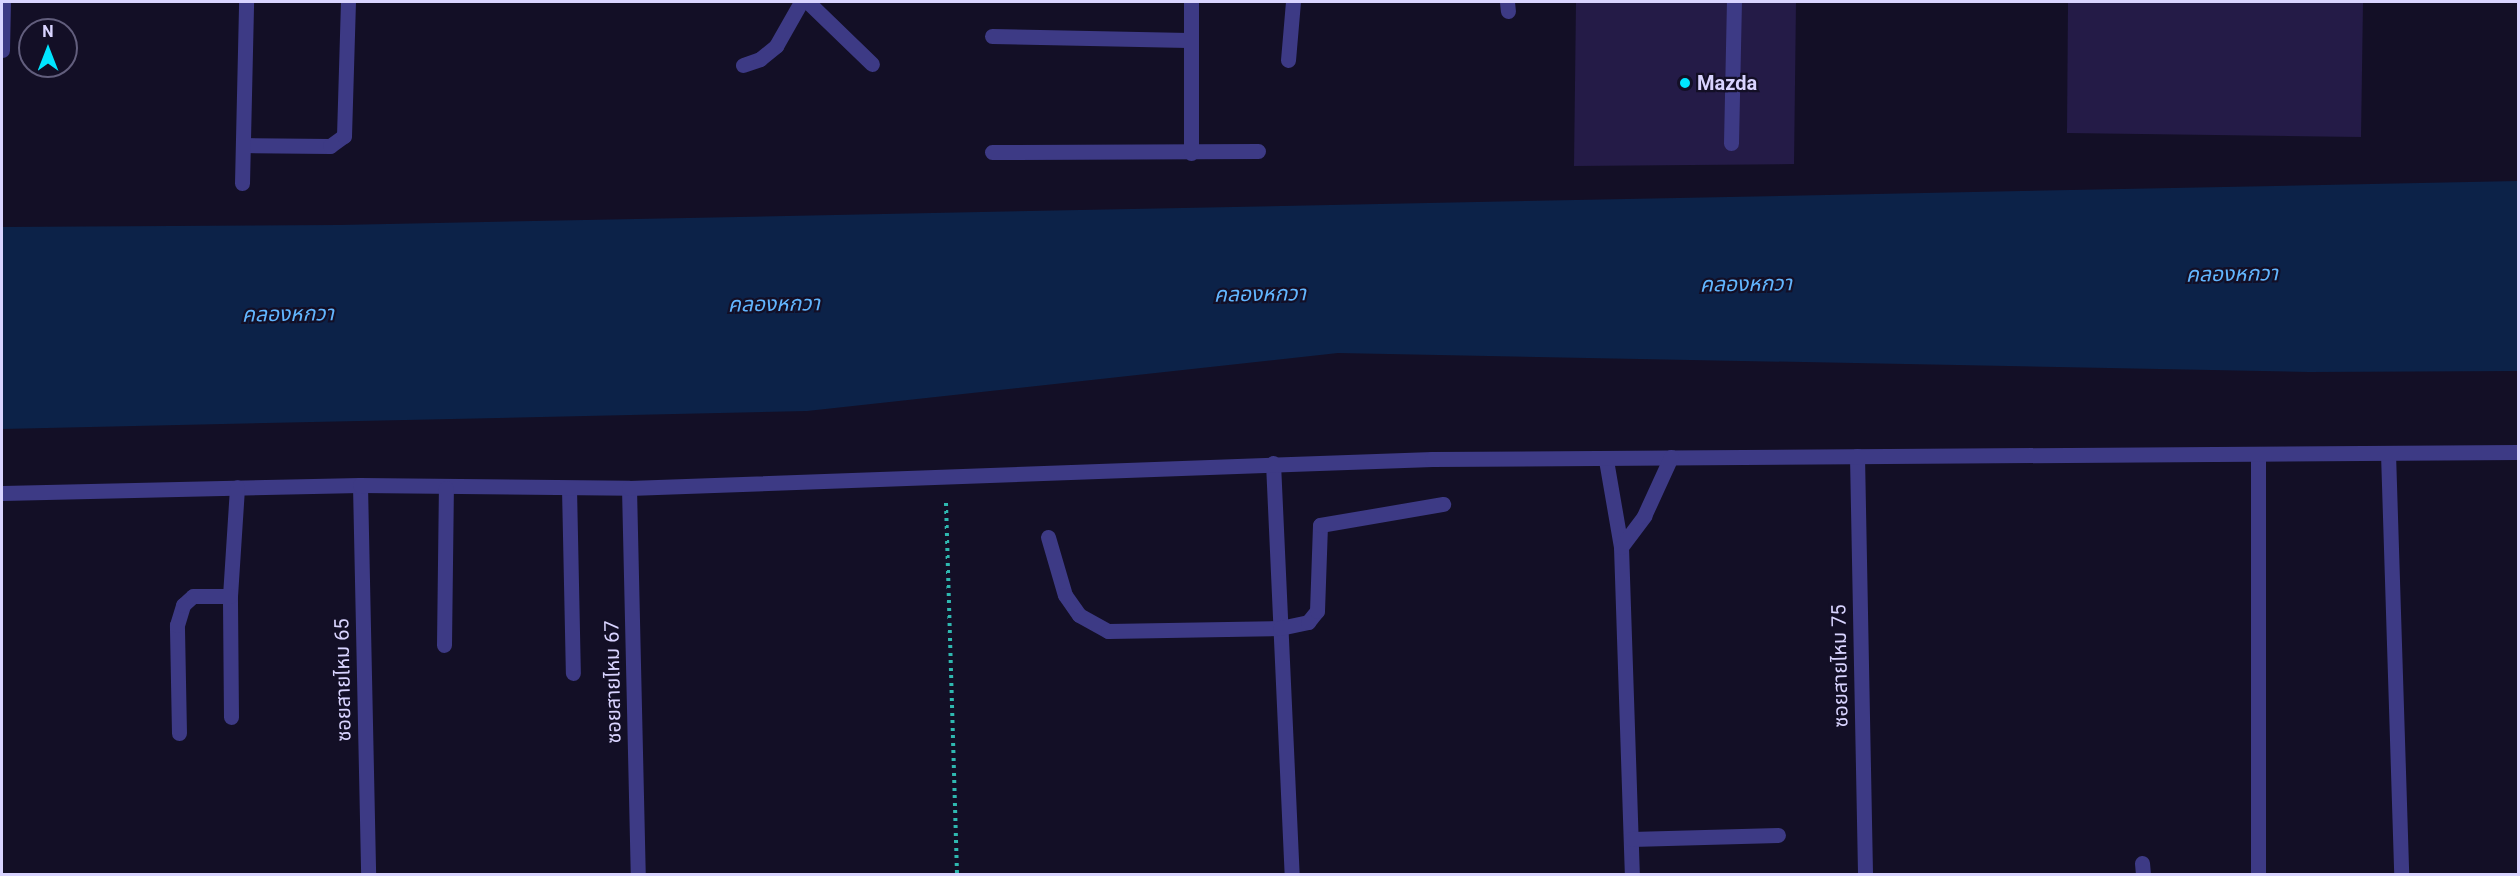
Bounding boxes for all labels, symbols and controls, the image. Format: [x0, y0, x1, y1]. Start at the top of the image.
north arrow [18, 18, 78, 78]
text: N [42, 22, 54, 41]
place label: Mazda [1697, 71, 1757, 95]
marker: Mazda [1678, 76, 1692, 90]
water label: คลองหกวา [2186, 261, 2278, 287]
water label: คลองหกวา [1700, 271, 1792, 297]
water label: คลองหกวา [1214, 281, 1306, 307]
water label: คลองหกวา [728, 291, 820, 317]
water label: คลองหกวา [242, 301, 334, 327]
street label: ซอยสายไหม 75 [1827, 604, 1853, 728]
street label: ซอยสายไหม 65 [330, 618, 356, 742]
street label: ซอยสายไหม 67 [600, 620, 626, 744]

